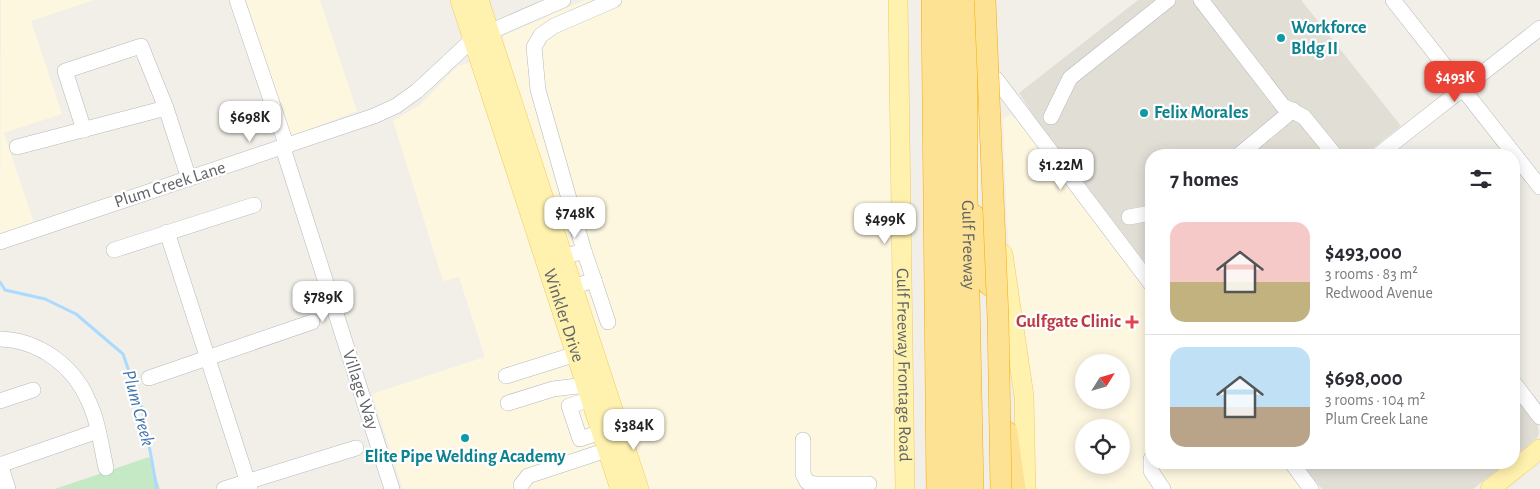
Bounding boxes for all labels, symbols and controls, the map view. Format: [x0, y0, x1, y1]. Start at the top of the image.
place label: Workforce Bldg II [1291, 19, 1366, 58]
marker: Workforce Bldg II [1275, 32, 1287, 44]
pin: $493K [1420, 61, 1490, 103]
text: $493K [1435, 69, 1475, 85]
pin: $698K [215, 100, 285, 143]
place label: Felix Morales [1154, 104, 1248, 122]
marker: Felix Morales [1138, 107, 1150, 119]
text: $698K [230, 109, 270, 125]
pin: $1.22M [1020, 148, 1102, 191]
text: $1.22M [1039, 157, 1083, 173]
street label: Plum Creek Lane [112, 159, 228, 211]
icon: filters [1467, 165, 1495, 193]
text: 7 homes [1170, 169, 1239, 190]
pin: $748K [540, 196, 610, 239]
street label: Gulf Freeway [958, 200, 978, 290]
pin: $499K [850, 202, 920, 245]
text: $748K [555, 205, 595, 221]
text: $499K [865, 211, 905, 227]
icon: home [1210, 242, 1270, 302]
text: $493,000 [1325, 242, 1402, 263]
text: 3 rooms · 83 m² [1325, 266, 1418, 282]
street label: Winkler Drive [540, 267, 587, 364]
street label: Gulf Freeway Frontage Road [893, 268, 914, 462]
pin: $789K [288, 280, 358, 323]
text: Redwood Avenue [1325, 285, 1433, 301]
text: $789K [303, 289, 343, 305]
place label: Gulfgate Clinic [1016, 313, 1121, 331]
marker: Gulfgate Clinic [1125, 315, 1139, 329]
street label: Village Way [339, 348, 381, 432]
north arrow [1075, 354, 1130, 409]
map controls [1075, 354, 1130, 474]
icon: home [1210, 367, 1270, 427]
water label: Plum Creek [119, 368, 157, 448]
text: $698,000 [1325, 368, 1403, 389]
text: 3 rooms · 104 m² [1325, 392, 1425, 408]
pin: $384K [599, 408, 669, 451]
text: Plum Creek Lane [1325, 411, 1428, 427]
text: $384K [614, 417, 654, 433]
button: locate [1075, 419, 1130, 474]
marker: Elite Pipe Welding Academy [459, 432, 471, 444]
place label: Elite Pipe Welding Academy [364, 448, 567, 466]

